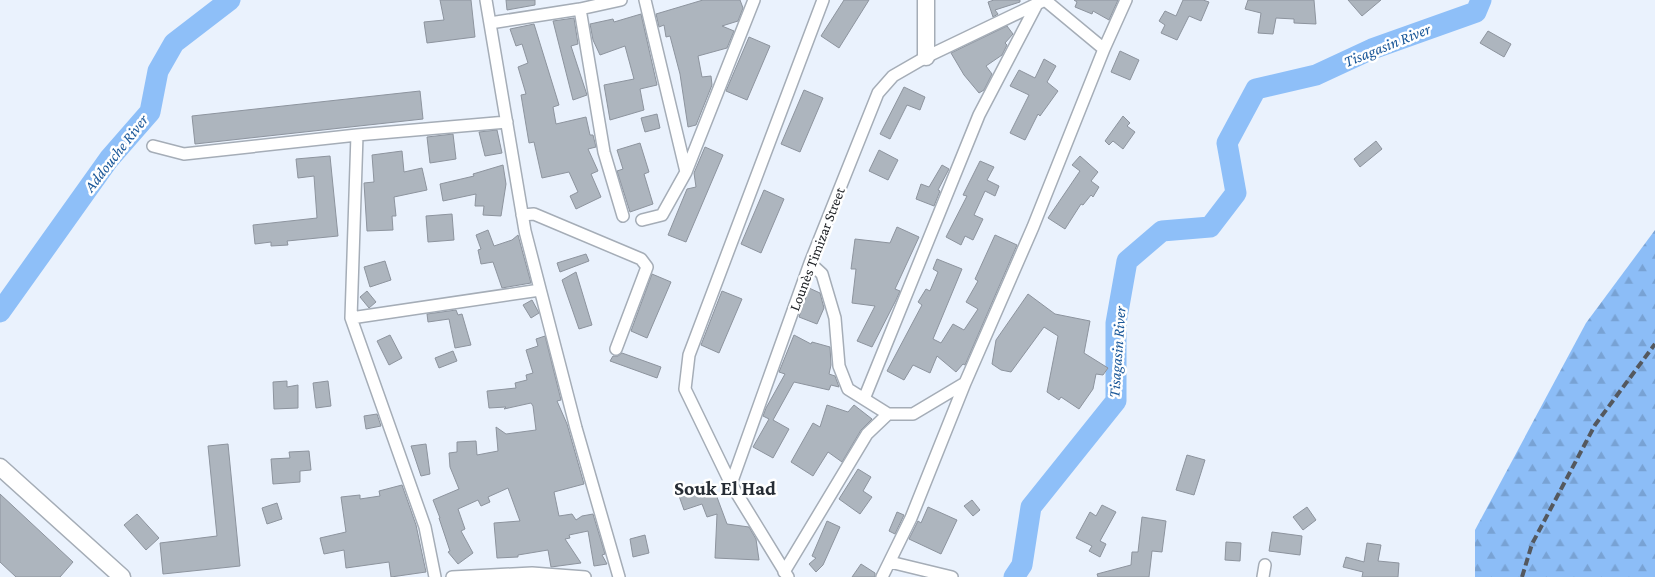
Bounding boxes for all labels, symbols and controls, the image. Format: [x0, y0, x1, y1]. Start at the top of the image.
water label: Tisagasin River [1341, 20, 1433, 71]
water label: Addouche River [80, 111, 151, 196]
street label: Lounès Timizar Street [786, 184, 848, 313]
water label: Tisagasin River [1105, 305, 1130, 398]
district label: Souk El Had [674, 477, 776, 499]

